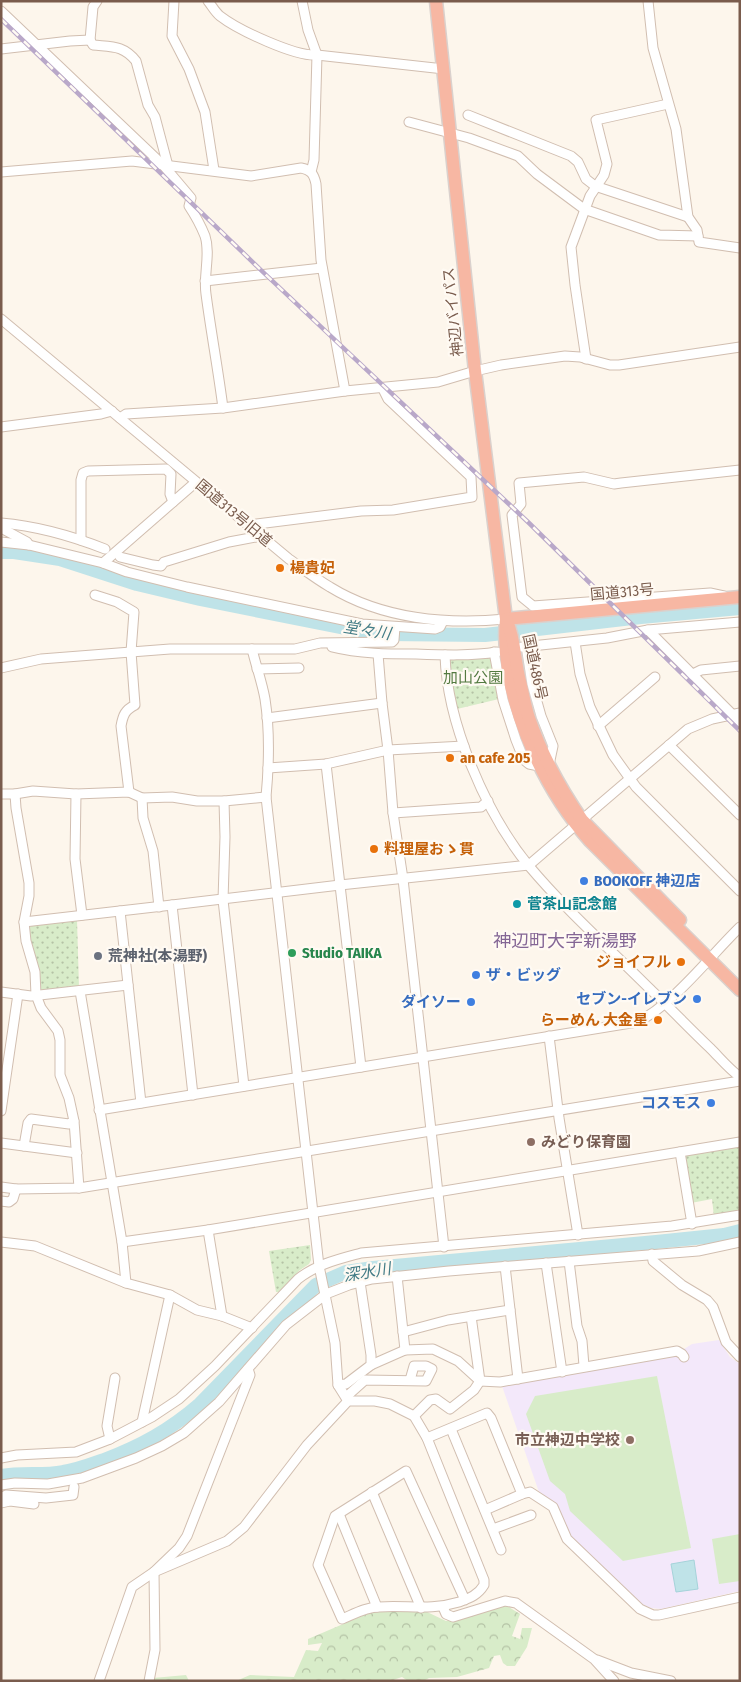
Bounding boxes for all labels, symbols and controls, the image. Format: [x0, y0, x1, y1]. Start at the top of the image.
street label: 神辺バイパス [439, 266, 467, 358]
street label: 国道313号旧道 [192, 476, 276, 550]
place label: 楊貴妃 [290, 559, 335, 577]
marker: 楊貴妃 [274, 562, 286, 574]
street label: 国道313号 [589, 580, 655, 604]
water label: 堂々川 [342, 617, 394, 643]
street label: 国道486号 [519, 632, 551, 702]
park label: 加山公園 [443, 669, 503, 687]
place label: an cafe 205 [460, 749, 530, 767]
marker: an cafe 205 [444, 752, 456, 764]
place label: 料理屋おゝ貫 [384, 840, 474, 858]
marker: 料理屋おゝ貫 [368, 843, 380, 855]
place label: BOOKOFF 神辺店 [594, 872, 701, 890]
marker: BOOKOFF 神辺店 [578, 875, 590, 887]
place label: 菅茶山記念館 [527, 895, 617, 913]
marker: 菅茶山記念館 [511, 898, 523, 910]
district label: 神辺町大字新湯野 [493, 930, 637, 952]
place label: Studio TAIKA [302, 944, 383, 962]
place label: 荒神社(本湯野) [108, 947, 208, 965]
marker: Studio TAIKA [286, 947, 298, 959]
marker: 荒神社(本湯野) [92, 950, 104, 962]
place label: ジョイフル [596, 953, 671, 971]
marker: ジョイフル [675, 956, 687, 968]
place label: ザ・ビッグ [486, 966, 561, 984]
marker: ザ・ビッグ [470, 969, 482, 981]
place label: セブン-イレブン [576, 990, 687, 1008]
place label: ダイソー [401, 993, 461, 1011]
marker: セブン-イレブン [691, 993, 703, 1005]
marker: ダイソー [465, 996, 477, 1008]
place label: らーめん 大金星 [540, 1011, 648, 1029]
marker: らーめん 大金星 [652, 1014, 664, 1026]
place label: コスモス [641, 1094, 701, 1112]
marker: コスモス [705, 1097, 717, 1109]
place label: みどり保育園 [541, 1133, 631, 1151]
marker: みどり保育園 [525, 1136, 537, 1148]
water label: 深水川 [342, 1259, 394, 1285]
place label: 市立神辺中学校 [515, 1431, 620, 1449]
marker: 市立神辺中学校 [624, 1434, 636, 1446]

